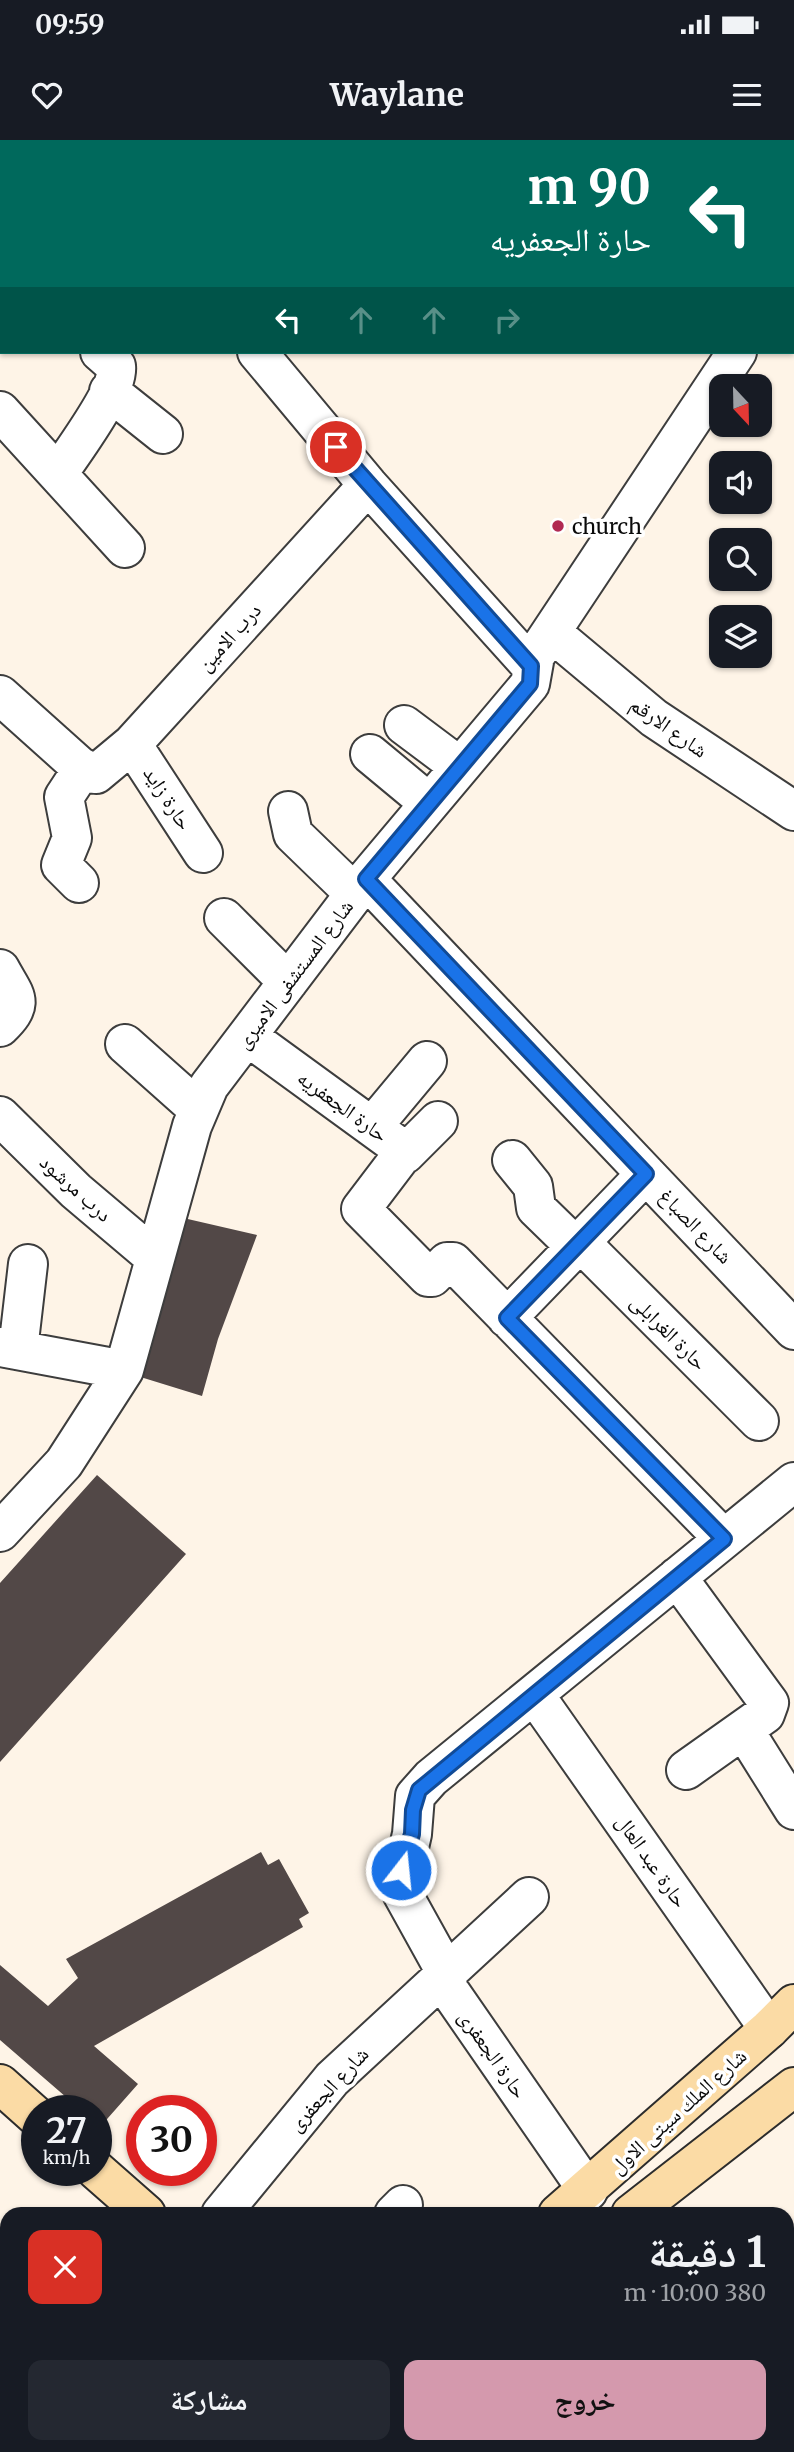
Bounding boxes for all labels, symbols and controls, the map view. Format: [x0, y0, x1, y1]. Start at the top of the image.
text: 09:59 [35, 8, 105, 41]
text: Waylane [330, 75, 464, 115]
icon: heart [28, 76, 66, 114]
icon: menu [728, 76, 766, 114]
text: 90 m [527, 156, 651, 217]
icon: left [675, 168, 766, 259]
text: حارة الجعفريه [490, 220, 651, 260]
icon: left [269, 301, 307, 339]
icon: ahead [342, 301, 380, 339]
icon: ahead [415, 301, 453, 339]
icon: right [488, 301, 526, 339]
north arrow [709, 374, 772, 438]
map controls [709, 374, 772, 668]
pin [306, 417, 366, 477]
icon: arrive [317, 428, 355, 466]
button: sound [709, 451, 772, 514]
place label: church [572, 513, 642, 540]
marker: church [550, 518, 566, 534]
button: search [709, 528, 772, 591]
street label: درب الامين [191, 597, 267, 677]
button: layers [709, 605, 772, 668]
street label: شارع الارقم [624, 690, 713, 764]
street label: حارة زايد [137, 761, 199, 835]
street label: شارع المستشفى الاميرى [229, 894, 359, 1054]
street label: حارة الجعفريه [292, 1064, 394, 1148]
street label: درب مرشود [34, 1148, 118, 1228]
street label: شارع الصباغ [653, 1183, 739, 1269]
street label: حارة الغرابلى [625, 1288, 713, 1376]
street label: حارة عبد العال [610, 1809, 694, 1913]
position arrow [364, 1833, 438, 1907]
street label: حارة الجعفرى [453, 2004, 533, 2104]
street label: شارع الجعفرى [282, 2041, 374, 2137]
street label: شارع الملك سيتى الاول [604, 2042, 752, 2180]
speed limit sign: 30 [126, 2095, 217, 2186]
text: 27 [46, 2109, 87, 2153]
text: km/h [43, 2146, 90, 2169]
text: 1 دقيقة [648, 2226, 766, 2278]
button: close [28, 2230, 102, 2304]
text: 380 m · 10:00 [624, 2278, 766, 2307]
button: مشاركة [28, 2360, 390, 2440]
button: خروج [404, 2360, 766, 2440]

